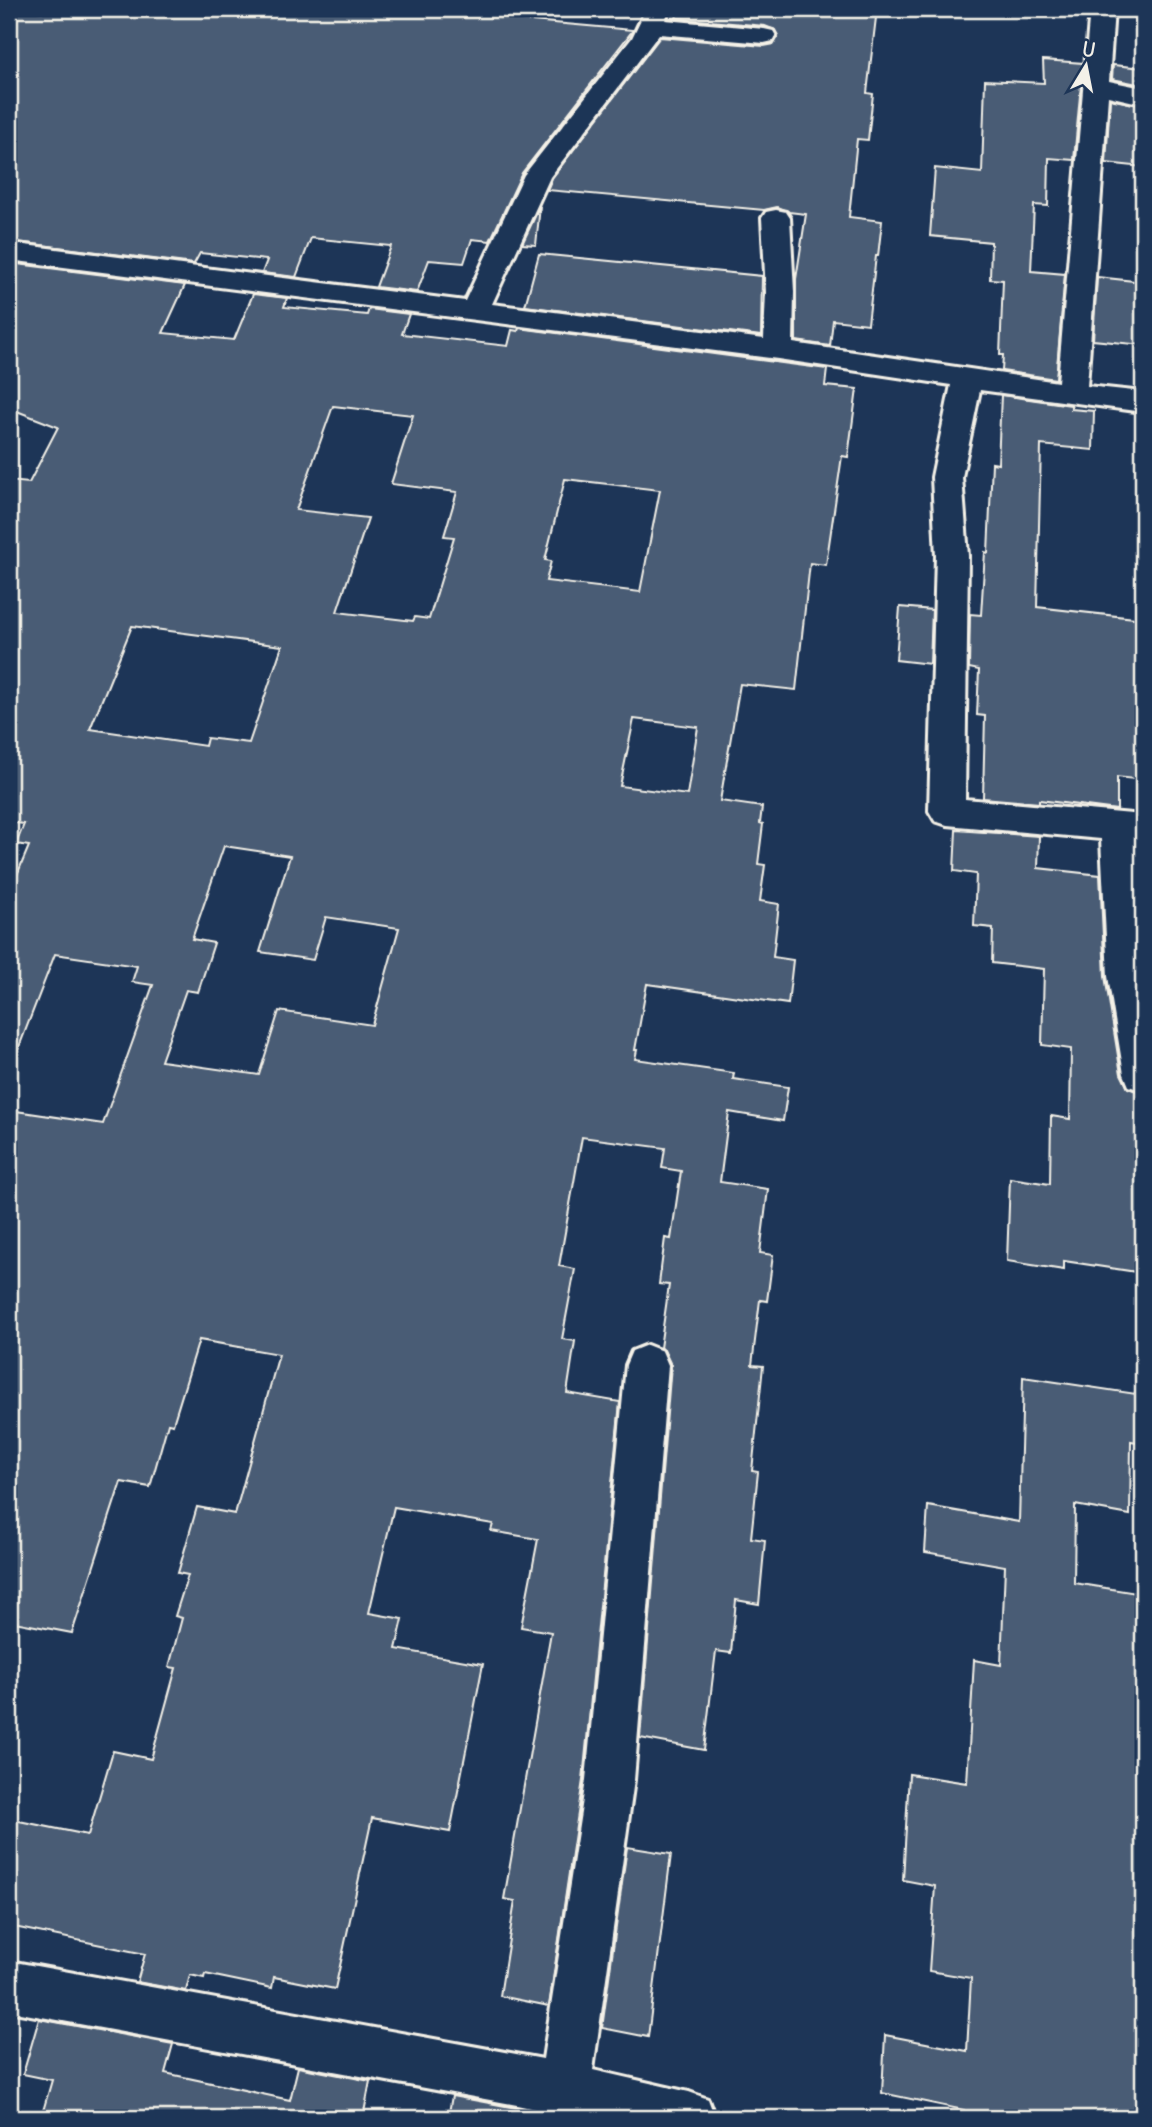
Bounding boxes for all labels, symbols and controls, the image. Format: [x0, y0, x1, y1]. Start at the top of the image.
north arrow [1050, 32, 1120, 102]
text: U [1080, 36, 1097, 62]

